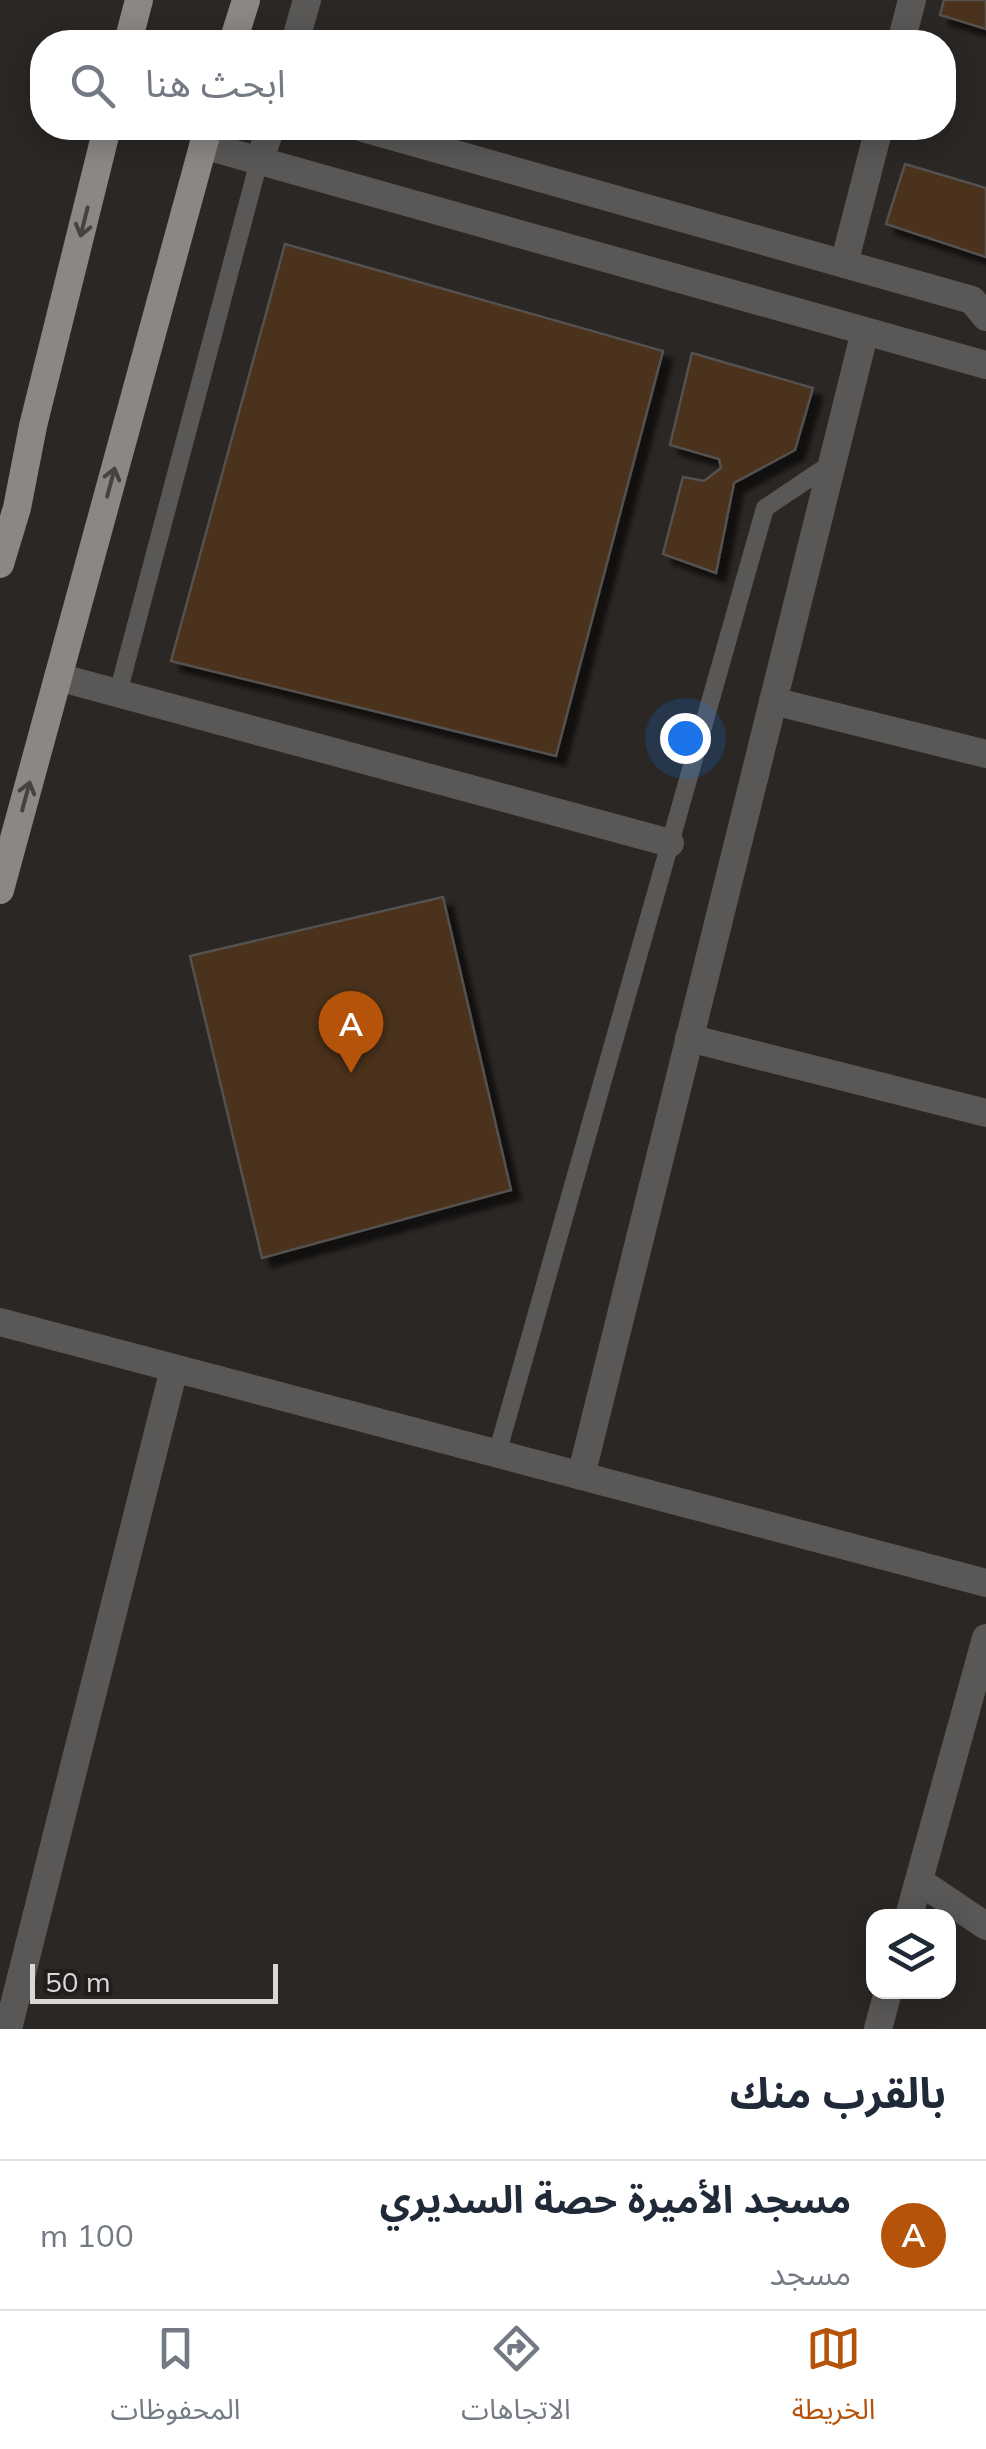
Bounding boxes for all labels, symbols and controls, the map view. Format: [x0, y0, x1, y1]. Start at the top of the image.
search box [30, 30, 956, 140]
icon: search [65, 58, 120, 113]
text: ابحث هنا [145, 59, 286, 107]
one-way arrow [74, 205, 92, 237]
one-way arrow [103, 467, 122, 499]
your location [660, 713, 711, 764]
one-way arrow [18, 781, 37, 812]
pin: A [318, 990, 384, 1073]
map controls [866, 1909, 956, 1999]
button: layers [866, 1909, 956, 1999]
scale bar [30, 1959, 278, 2004]
text: 50 m [45, 1964, 111, 1999]
text: بالقرب منك [730, 2066, 946, 2119]
text: مسجد الأميرة حصة السديري [380, 2175, 851, 2223]
text: 100 m [40, 2215, 134, 2255]
text: A [902, 2215, 926, 2255]
text: مسجد [770, 2253, 851, 2293]
tab: المحفوظات [110, 2321, 240, 2440]
tab: الاتجاهات [461, 2321, 571, 2440]
tab: الخريطة [792, 2321, 876, 2440]

